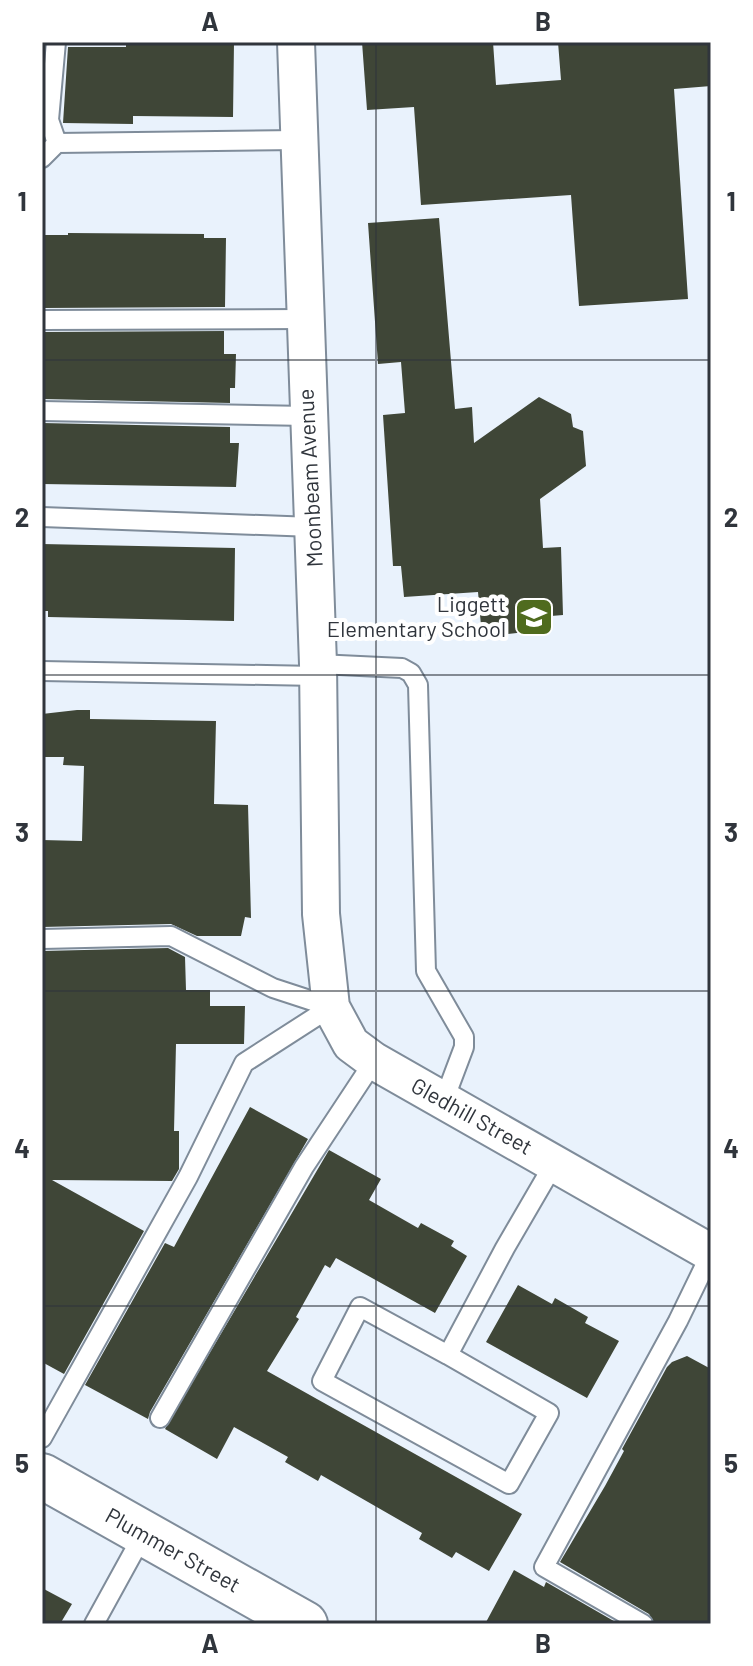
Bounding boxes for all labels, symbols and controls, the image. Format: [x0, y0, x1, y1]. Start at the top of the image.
text: A [201, 5, 219, 36]
text: B [535, 5, 551, 36]
text: 1 [17, 185, 27, 216]
text: 1 [726, 185, 736, 216]
street label: Moonbeam Avenue [291, 388, 327, 568]
text: 2 [15, 501, 29, 532]
text: 2 [724, 501, 738, 532]
place label: Liggett Elementary School [327, 590, 506, 641]
school or university icon: Liggett Elementary School [513, 596, 555, 638]
text: 3 [15, 816, 29, 847]
text: 3 [724, 816, 738, 847]
street label: Gledhill Street [407, 1071, 538, 1159]
text: 4 [14, 1132, 30, 1163]
text: 4 [723, 1132, 739, 1163]
text: 5 [15, 1447, 29, 1478]
text: 5 [724, 1447, 738, 1478]
street label: Plummer Street [101, 1501, 246, 1597]
text: A [201, 1627, 219, 1658]
text: B [535, 1627, 551, 1658]

